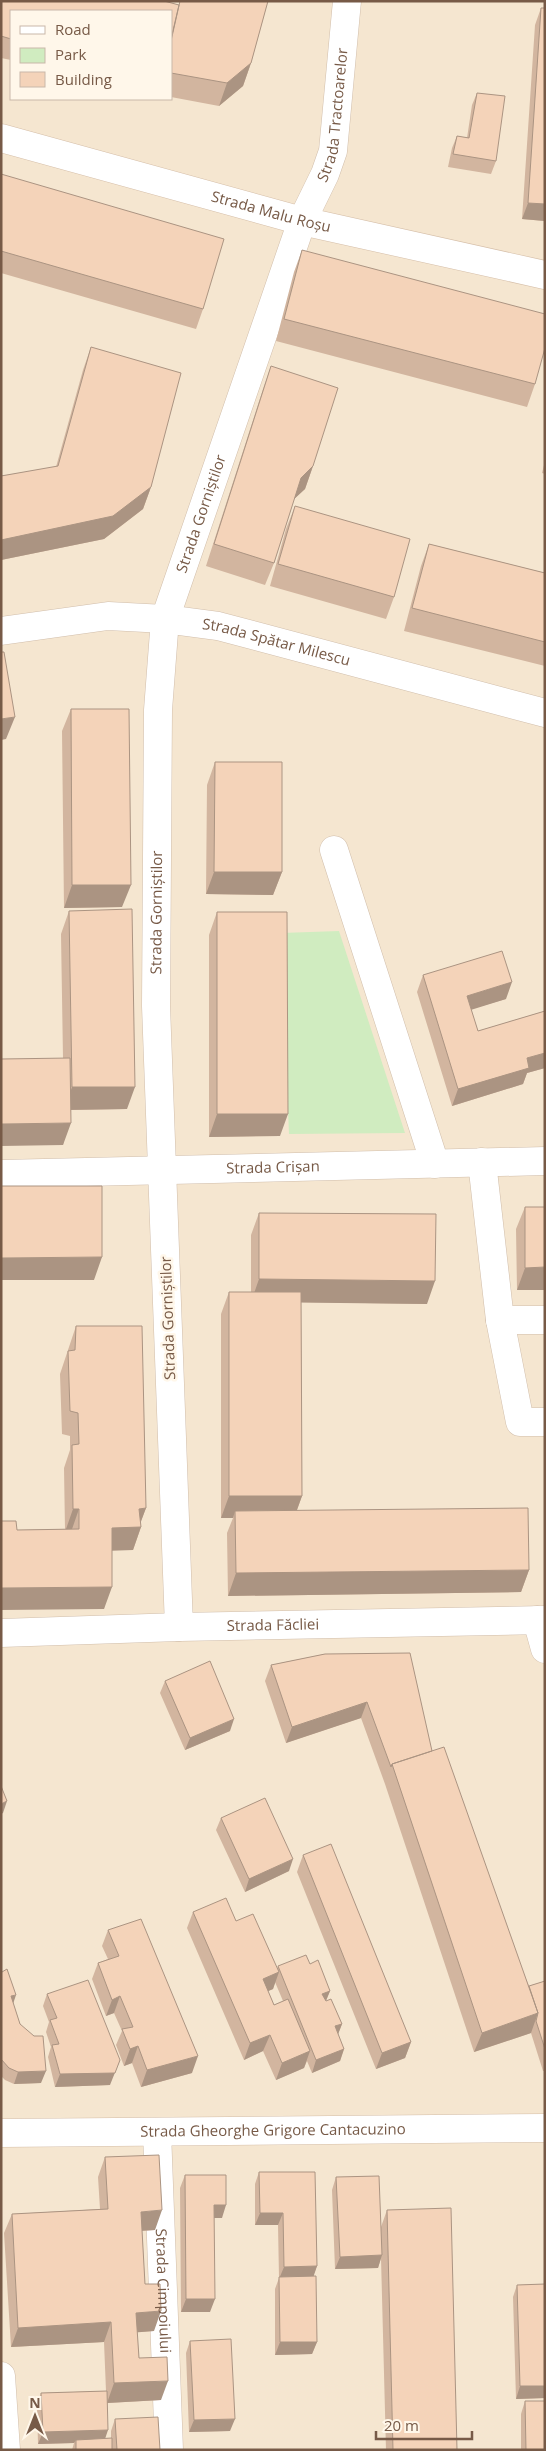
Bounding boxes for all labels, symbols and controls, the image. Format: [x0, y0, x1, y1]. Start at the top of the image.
legend [10, 10, 172, 100]
text: Road [55, 19, 91, 39]
text: Park [55, 44, 86, 64]
street label: Strada Tractoarelor [312, 47, 352, 185]
text: Building [55, 69, 112, 89]
street label: Strada Malu Roșu [209, 185, 333, 236]
street label: Strada Gorniștilor [171, 452, 230, 575]
street label: Strada Spătar Milescu [201, 613, 353, 670]
street label: Strada Gorniștilor [145, 850, 166, 974]
street label: Strada Crișan [226, 1155, 320, 1178]
street label: Strada Gorniștilor [155, 1256, 179, 1380]
street label: Strada Făcliei [226, 1613, 319, 1635]
street label: Strada Gheorghe Grigore Cantacuzino [140, 2118, 406, 2141]
street label: Strada Cimpoiului [152, 2228, 176, 2354]
north arrow [10, 2391, 60, 2441]
text: N [29, 2393, 41, 2412]
scale bar [376, 2408, 472, 2440]
text: 20 m [384, 2415, 419, 2435]

